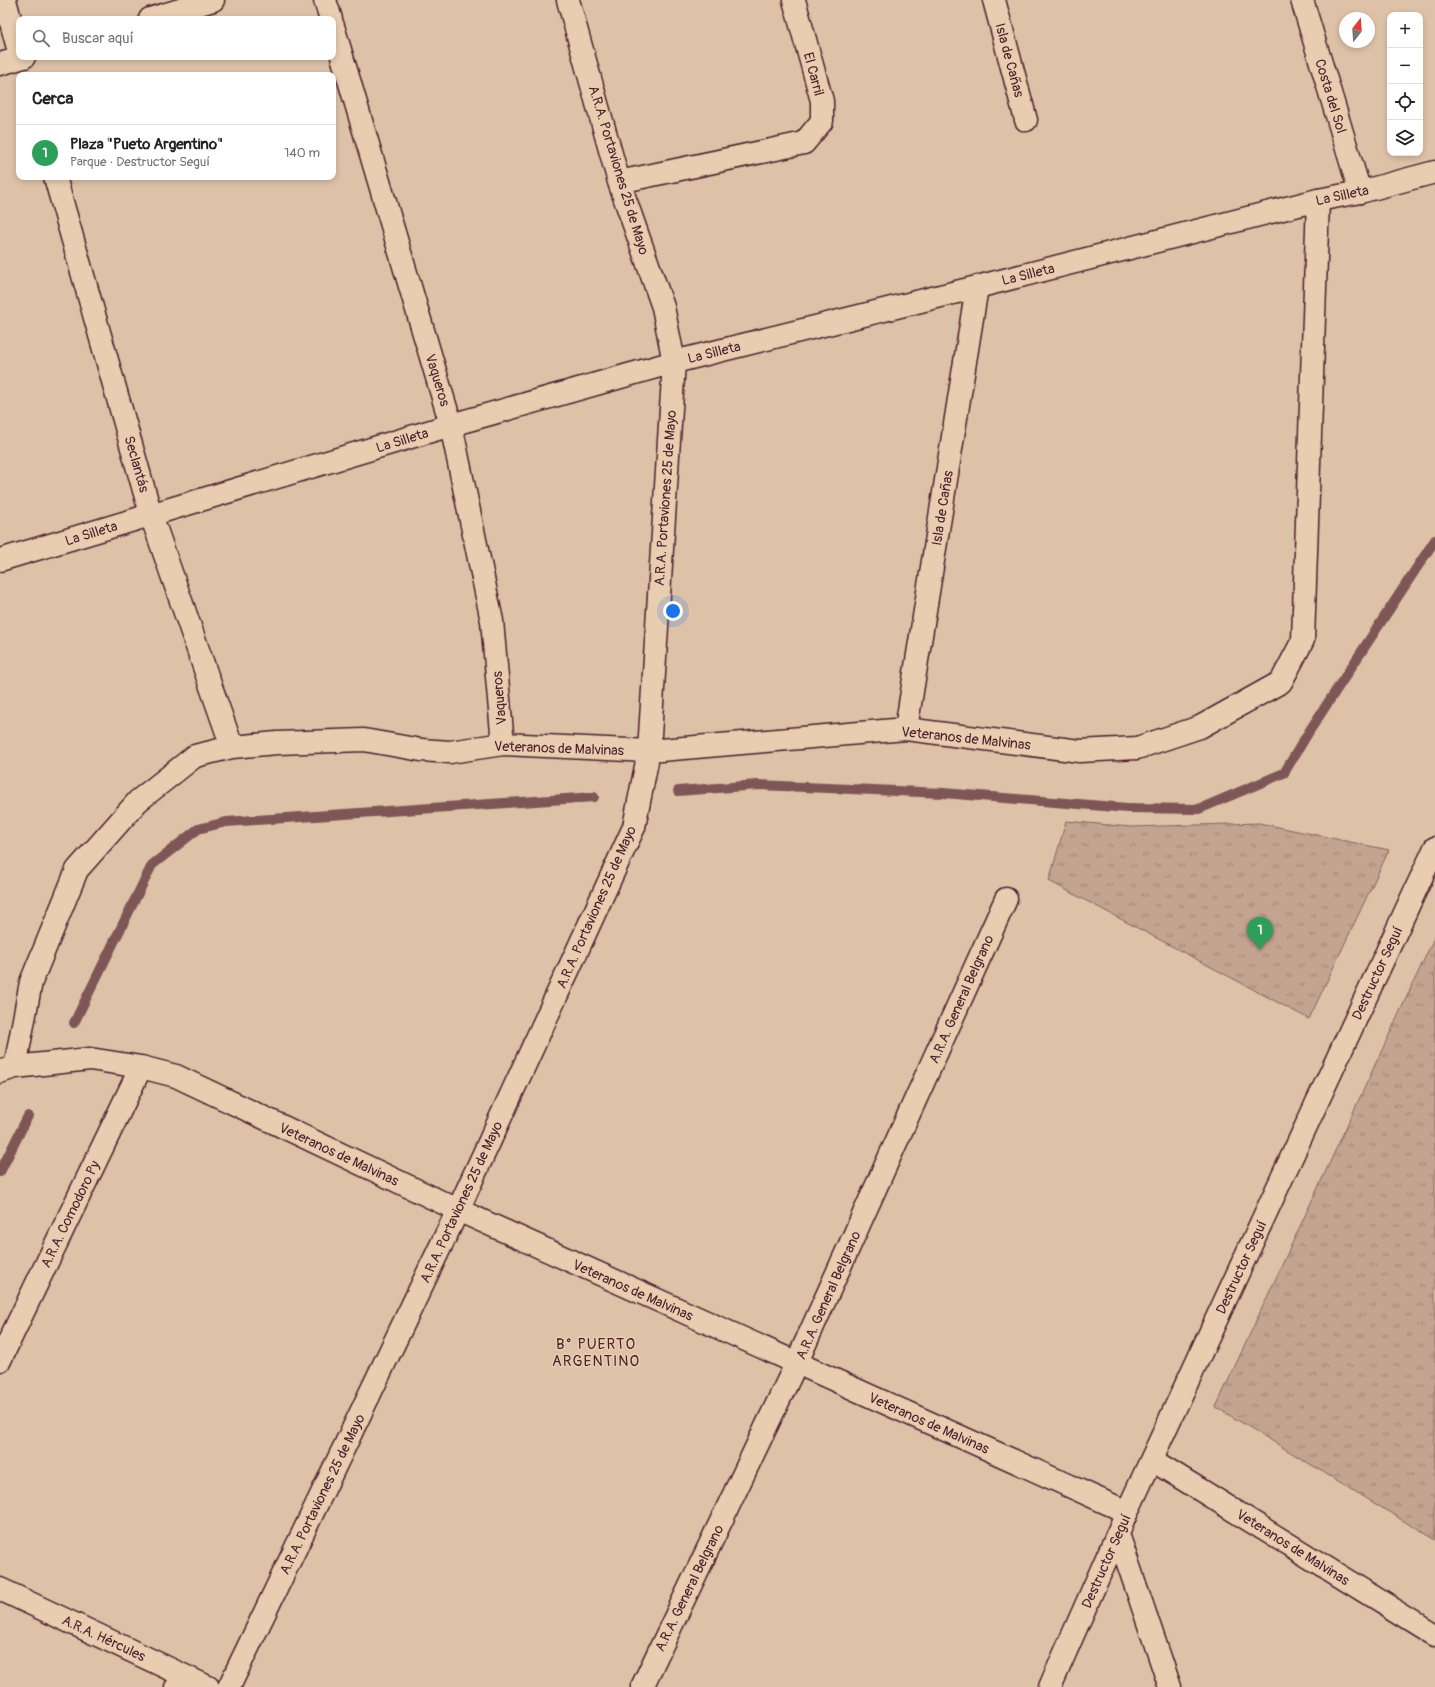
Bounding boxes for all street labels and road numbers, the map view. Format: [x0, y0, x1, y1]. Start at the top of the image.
street label: Isla de Cañas [991, 21, 1028, 100]
street label: El Carril [800, 50, 828, 98]
street label: Costa del Sol [1311, 57, 1350, 135]
street label: A.R.A. Portaviones 25 de Mayo [585, 83, 653, 257]
street label: La Silleta [1314, 182, 1370, 209]
street label: La Silleta [1000, 260, 1056, 289]
street label: La Silleta [686, 338, 742, 367]
street label: Vaqueros [422, 352, 454, 409]
street label: A.R.A. Portaviones 25 de Mayo [651, 409, 680, 587]
street label: La Silleta [374, 424, 430, 456]
street label: Seclantás [120, 434, 153, 495]
street label: Isla de Cañas [928, 468, 957, 547]
street label: La Silleta [63, 517, 119, 549]
street label: Vaqueros [489, 670, 510, 726]
street label: Veteranos de Malvinas [900, 723, 1032, 754]
street label: Veteranos de Malvinas [494, 738, 625, 759]
street label: A.R.A. Portaviones 25 de Mayo [553, 823, 640, 991]
street label: Destructor Seguí [1348, 924, 1407, 1023]
street label: A.R.A. General Belgrano [925, 932, 998, 1066]
street label: A.R.A. Portaviones 25 de Mayo [417, 1118, 507, 1286]
street label: Veteranos de Malvinas [276, 1119, 402, 1190]
street label: A.R.A. Comodoro Py [37, 1158, 104, 1270]
street label: Destructor Seguí [1212, 1218, 1271, 1317]
street label: A.R.A. General Belgrano [792, 1228, 865, 1362]
street label: Veteranos de Malvinas [570, 1256, 696, 1325]
street label: Veteranos de Malvinas [866, 1389, 992, 1458]
street label: A.R.A. Portaviones 25 de Mayo [276, 1411, 369, 1577]
street label: Veteranos de Malvinas [1233, 1506, 1353, 1590]
street label: Destructor Seguí [1078, 1512, 1135, 1611]
street label: A.R.A. General Belgrano [651, 1522, 728, 1654]
street label: A.R.A. Hércules [59, 1612, 149, 1665]

